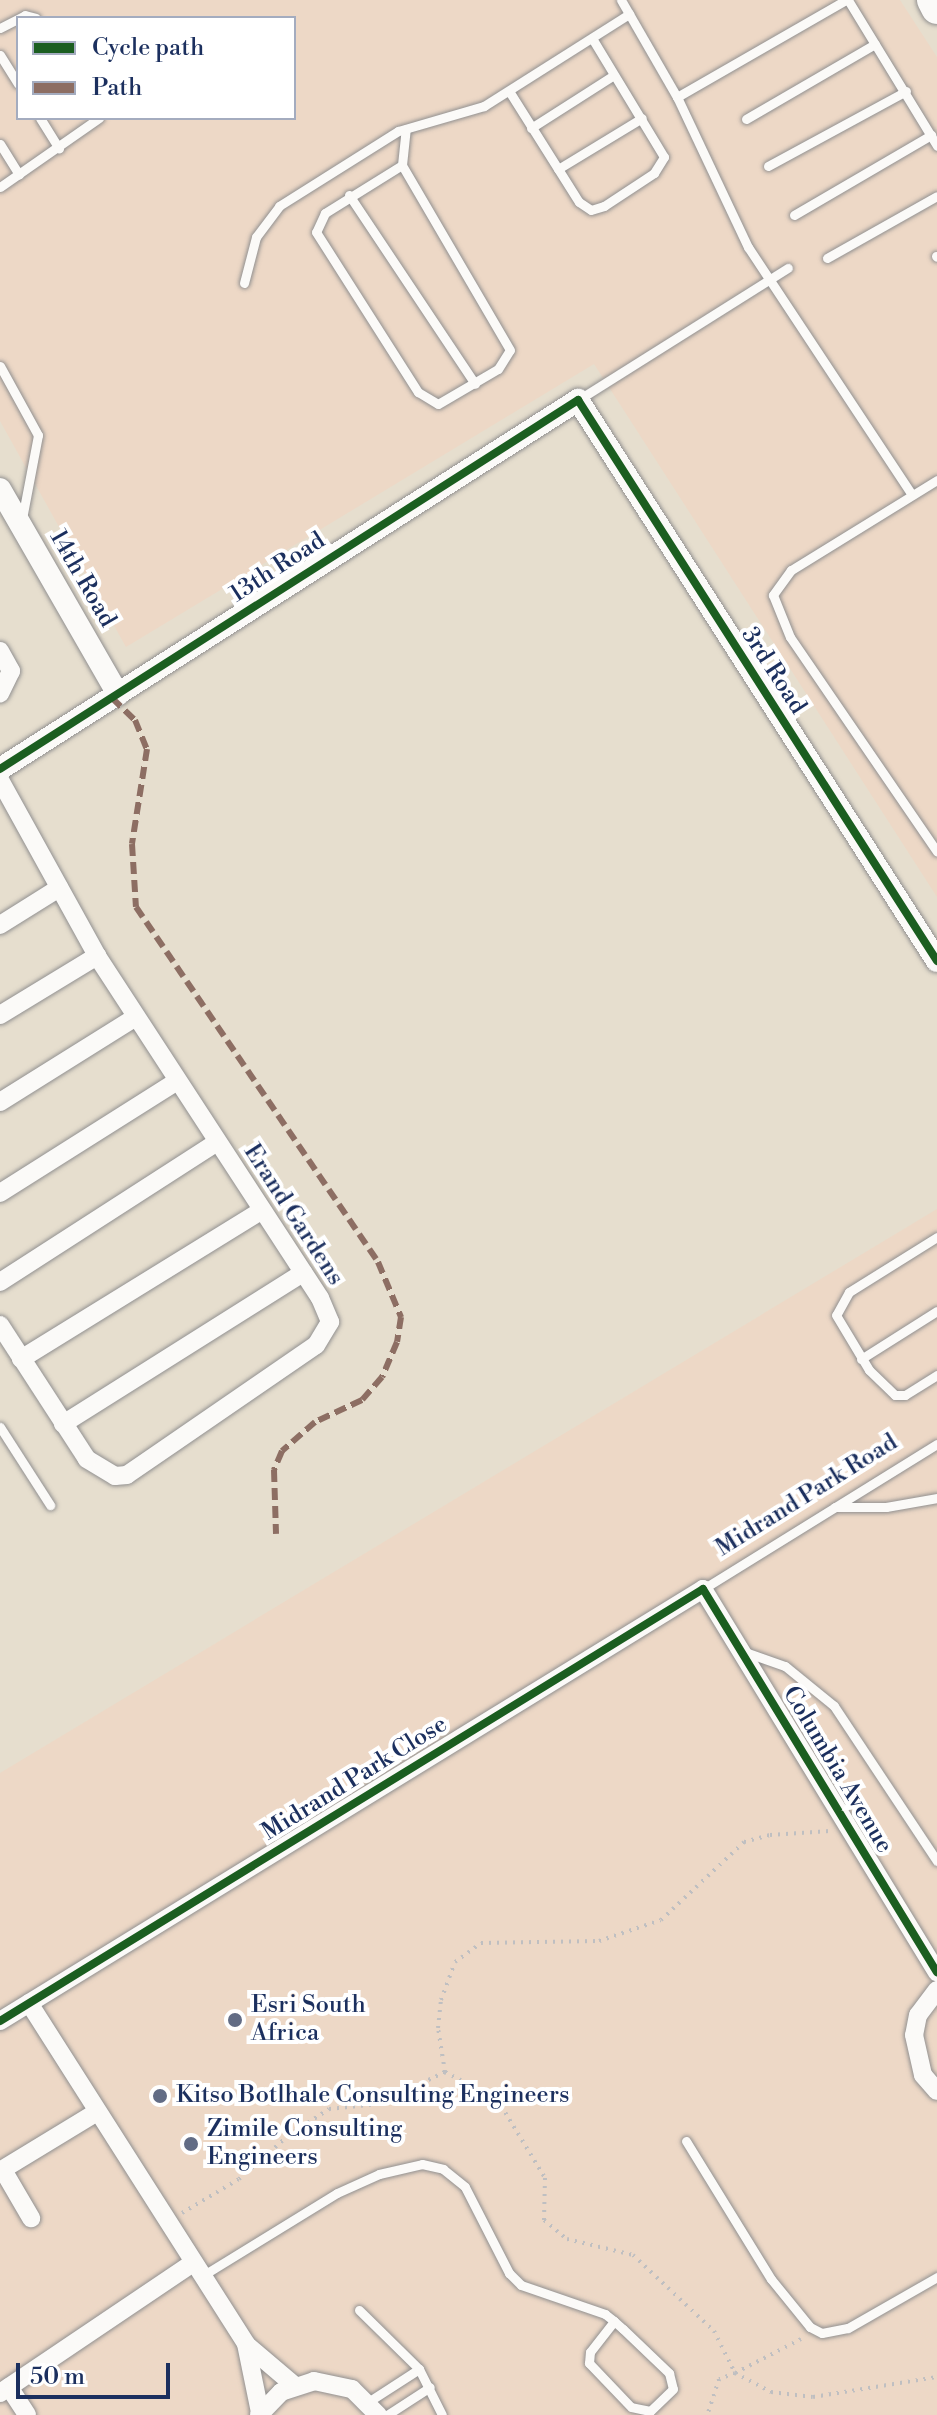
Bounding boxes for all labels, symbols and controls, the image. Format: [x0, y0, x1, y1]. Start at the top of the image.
legend [16, 16, 296, 120]
text: Cycle path [92, 33, 204, 63]
text: Path [92, 73, 142, 103]
street label: 14th Road [43, 525, 121, 633]
street label: 13th Road [225, 527, 331, 609]
street label: 3rd Road [734, 622, 812, 720]
street label: Erand Gardens [237, 1139, 349, 1291]
street label: Midrand Park Road [711, 1429, 903, 1563]
street label: Columbia Avenue [776, 1681, 898, 1859]
street label: Midrand Park Close [257, 1710, 453, 1848]
place label: Esri South Africa [251, 1992, 366, 2048]
marker: Esri South Africa [226, 2011, 244, 2029]
place label: Kitso Botlhale Consulting Engineers [176, 2082, 570, 2110]
marker: Kitso Botlhale Consulting Engineers [151, 2087, 169, 2105]
place label: Zimile Consulting Engineers [207, 2116, 402, 2172]
marker: Zimile Consulting Engineers [182, 2135, 200, 2153]
scale bar [20, 2347, 174, 2397]
text: 50 m [30, 2362, 85, 2392]

